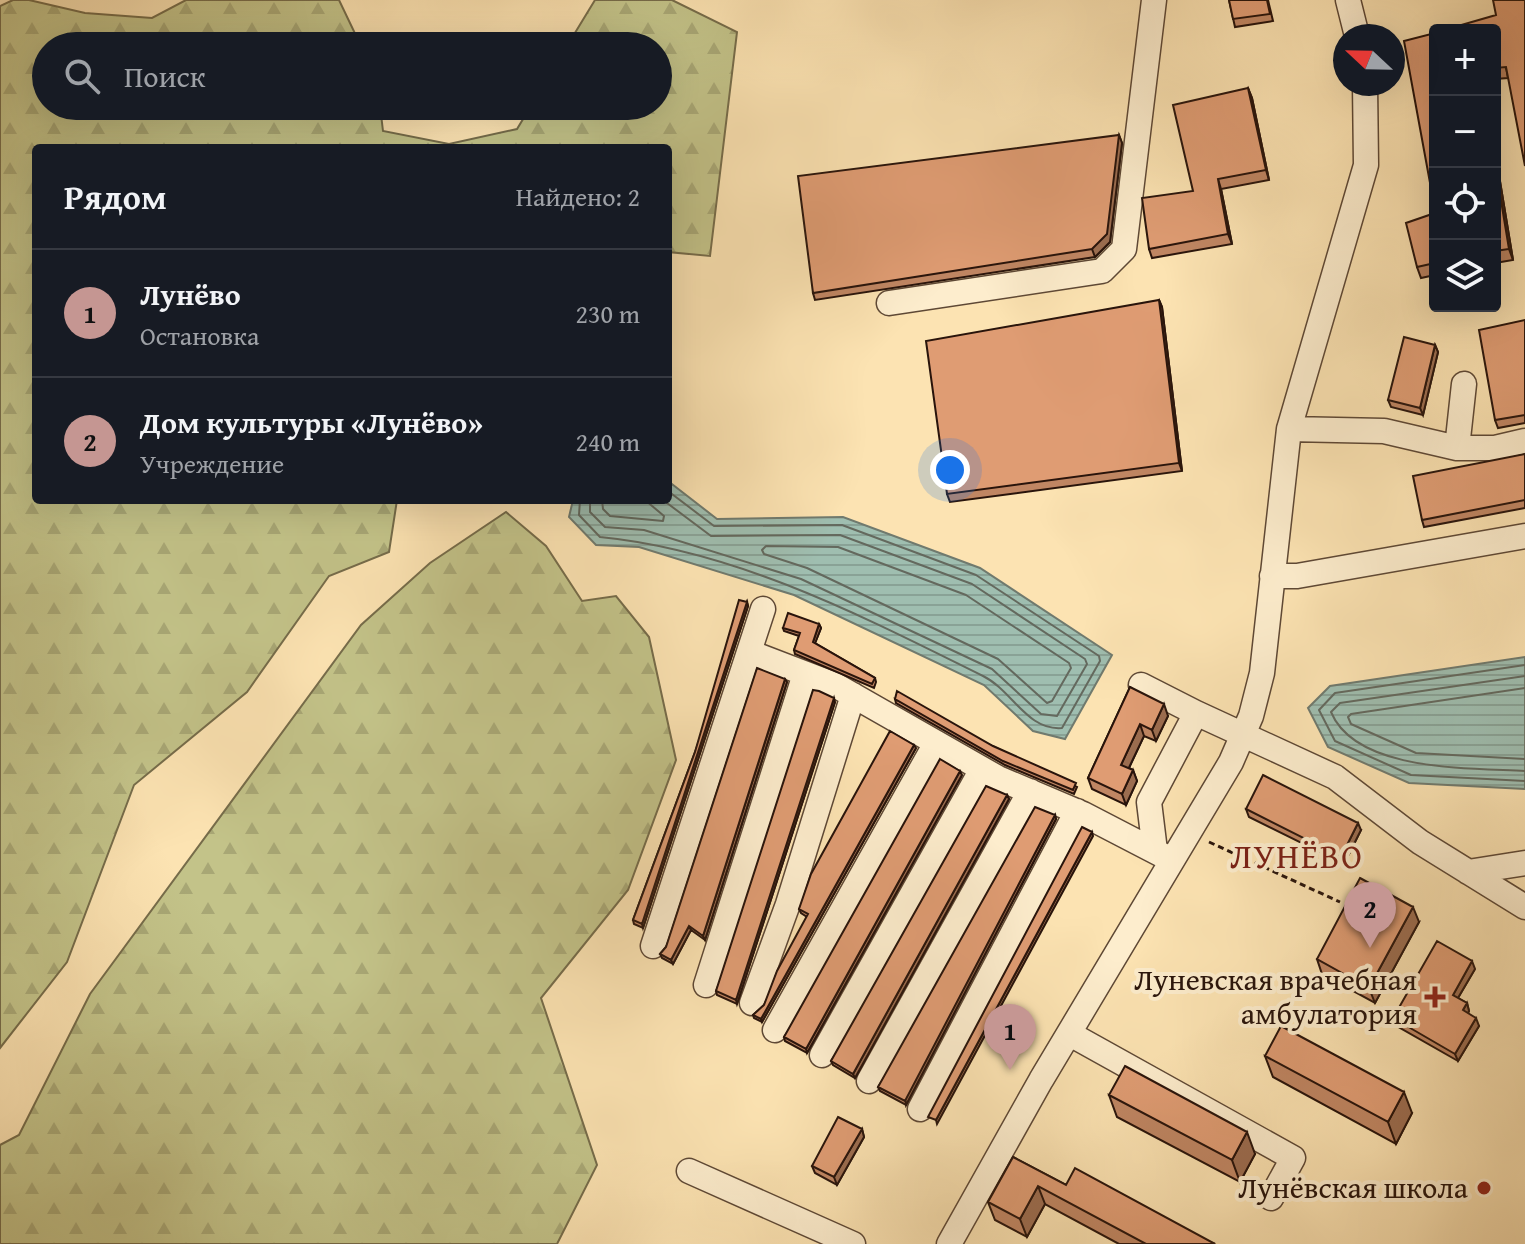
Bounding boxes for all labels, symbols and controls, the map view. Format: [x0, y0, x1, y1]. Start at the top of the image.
north arrow [1333, 24, 1405, 96]
map controls [1429, 24, 1501, 312]
button: + [1429, 24, 1501, 96]
search box [32, 32, 672, 120]
icon: search [60, 54, 104, 98]
text: Поиск [124, 54, 206, 98]
button: − [1429, 96, 1501, 168]
button: locate [1429, 168, 1501, 240]
text: Рядом [64, 172, 167, 221]
text: Найдено: 2 [516, 177, 640, 216]
button: layers [1429, 240, 1501, 312]
text: Лунёво [140, 272, 241, 316]
text: 1 [83, 294, 97, 333]
text: 230 m [575, 294, 640, 333]
text: Остановка [140, 316, 259, 355]
text: Дом культуры «Лунёво» [140, 400, 483, 444]
text: 2 [83, 422, 97, 461]
text: 240 m [575, 422, 640, 461]
text: Учреждение [140, 444, 284, 483]
your location [930, 450, 970, 490]
district label: ЛУНЁВО [1230, 831, 1364, 880]
pin: 2 [1344, 882, 1396, 948]
place label: Луневская врачебная амбулатория [1134, 957, 1417, 1035]
marker: Луневская врачебная амбулатория [1424, 986, 1446, 1008]
pin: 1 [984, 1004, 1036, 1070]
place label: Лунёвская школа [1238, 1165, 1469, 1209]
marker: Лунёвская школа [1475, 1179, 1493, 1197]

